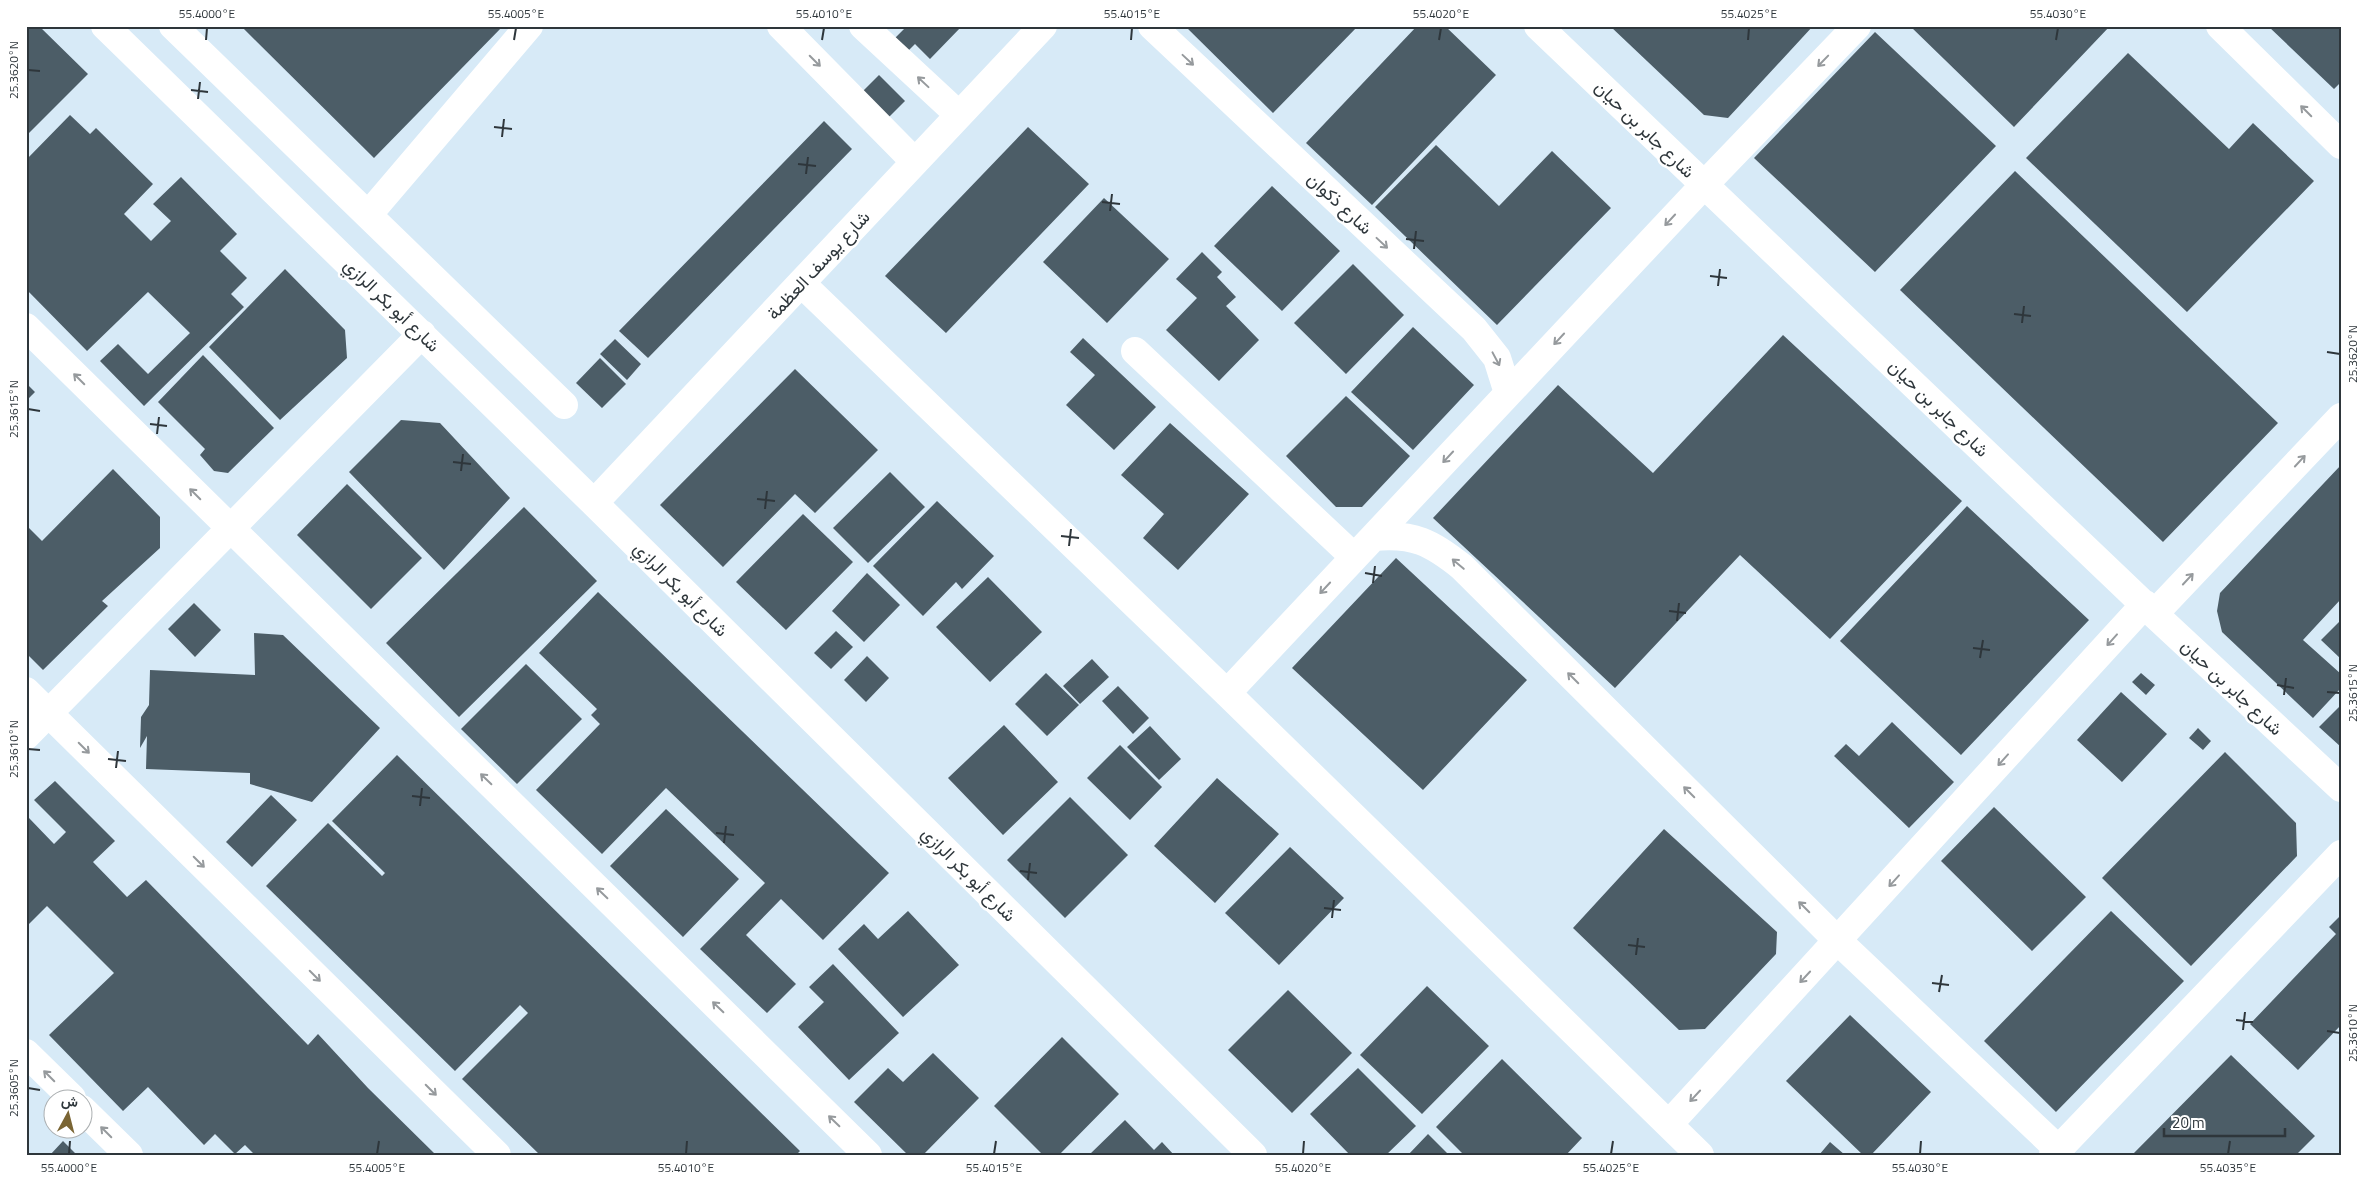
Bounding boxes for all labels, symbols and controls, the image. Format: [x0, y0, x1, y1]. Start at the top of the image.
text: 55.4000°E [179, 4, 235, 23]
text: 55.4005°E [488, 4, 544, 23]
text: 55.4010°E [796, 4, 852, 23]
text: 55.4015°E [1104, 4, 1160, 23]
text: 55.4020°E [1413, 4, 1469, 23]
text: 55.4025°E [1721, 4, 1777, 23]
text: 55.4030°E [2030, 4, 2086, 23]
text: 25.3620°N [4, 41, 23, 99]
one-way arrow [1181, 54, 1194, 66]
one-way arrow [809, 55, 821, 67]
one-way arrow [1817, 55, 1829, 68]
street label: شارع جابر بن حيان [1589, 74, 1701, 184]
one-way arrow [917, 76, 929, 88]
one-way arrow [2300, 105, 2312, 117]
street label: شارع ذكوان [1301, 166, 1379, 240]
street label: شارع يوسف العظمة [760, 204, 876, 326]
one-way arrow [1664, 214, 1676, 226]
one-way arrow [1376, 237, 1389, 249]
street label: شارع أبو بكر الرازي [336, 252, 446, 360]
text: 25.3620°N [2343, 325, 2362, 383]
one-way arrow [1553, 332, 1565, 345]
one-way arrow [1491, 351, 1501, 366]
street label: شارع جابر بن حيان [1883, 353, 1995, 463]
one-way arrow [73, 373, 85, 386]
text: 25.3615°N [4, 380, 23, 438]
one-way arrow [1442, 451, 1454, 464]
one-way arrow [2294, 454, 2306, 467]
one-way arrow [189, 487, 201, 500]
street label: شارع أبو بكر الرازي [626, 535, 735, 644]
one-way arrow [1451, 558, 1464, 569]
one-way arrow [2182, 572, 2194, 585]
one-way arrow [1319, 582, 1331, 595]
street label: شارع جابر بن حيان [2175, 632, 2289, 742]
one-way arrow [2106, 634, 2118, 647]
text: 25.3615°N [2343, 664, 2362, 722]
one-way arrow [1568, 672, 1580, 684]
text: 25.3610°N [4, 720, 23, 778]
one-way arrow [77, 741, 89, 753]
one-way arrow [1997, 754, 2009, 767]
one-way arrow [479, 773, 492, 785]
one-way arrow [1682, 786, 1695, 798]
street label: شارع أبو بكر الرازي [914, 820, 1023, 929]
one-way arrow [193, 855, 205, 868]
one-way arrow [1888, 874, 1899, 887]
one-way arrow [595, 887, 608, 899]
one-way arrow [1798, 901, 1810, 913]
one-way arrow [309, 970, 321, 982]
one-way arrow [1799, 971, 1811, 983]
one-way arrow [711, 1001, 724, 1013]
text: 25.3610°N [2343, 1004, 2362, 1062]
text: 25.3605°N [4, 1059, 23, 1117]
one-way arrow [43, 1070, 55, 1082]
one-way arrow [424, 1084, 437, 1096]
north arrow [42, 1088, 92, 1138]
text: ش [60, 1089, 79, 1112]
one-way arrow [1689, 1090, 1701, 1103]
scale bar [2164, 1106, 2286, 1138]
text: 20 m [2172, 1111, 2205, 1134]
one-way arrow [828, 1115, 840, 1127]
one-way arrow [100, 1126, 112, 1138]
text: 55.4000°E [41, 1158, 97, 1177]
text: 55.4005°E [349, 1158, 405, 1177]
text: 55.4010°E [658, 1158, 714, 1177]
text: 55.4015°E [966, 1158, 1022, 1177]
text: 55.4020°E [1275, 1158, 1331, 1177]
text: 55.4025°E [1583, 1158, 1639, 1177]
text: 55.4030°E [1892, 1158, 1948, 1177]
text: 55.4035°E [2200, 1158, 2256, 1177]

